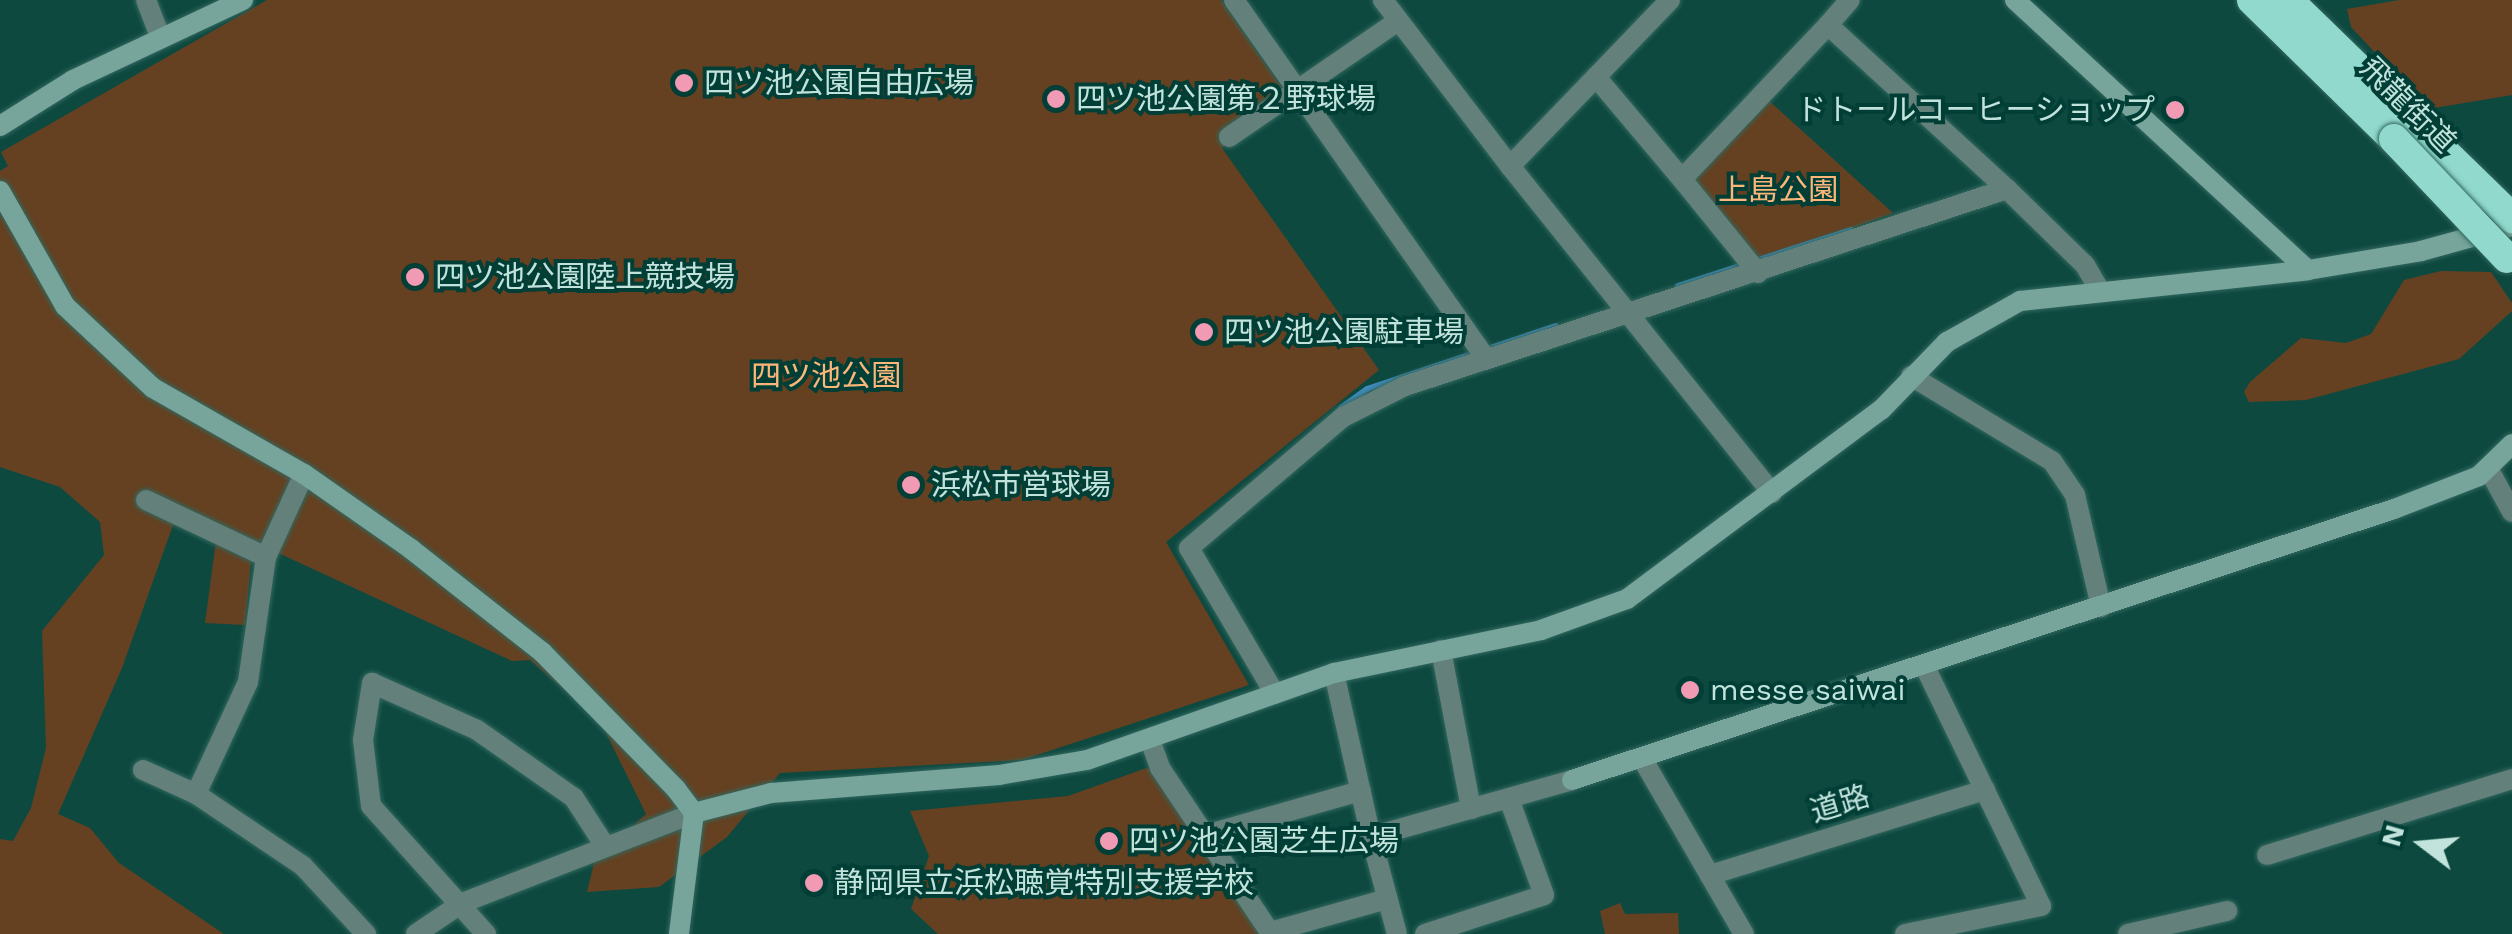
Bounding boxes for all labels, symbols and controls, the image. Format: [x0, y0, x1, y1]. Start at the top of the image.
street label: 飛龍街道 [2353, 50, 2463, 160]
place label: 四ツ池公園自由広場 [704, 65, 974, 101]
marker: 四ツ池公園自由広場 [673, 72, 695, 94]
place label: 四ツ池公園第２野球場 [1076, 81, 1376, 117]
marker: 四ツ池公園第２野球場 [1045, 88, 1067, 110]
place label: ドトールコーヒーショップ [1795, 92, 2155, 128]
marker: ドトールコーヒーショップ [2164, 99, 2186, 121]
park label: 上島公園 [1718, 172, 1838, 208]
place label: 四ツ池公園陸上競技場 [435, 259, 735, 295]
marker: 四ツ池公園陸上競技場 [404, 266, 426, 288]
place label: 四ツ池公園駐車場 [1224, 314, 1464, 350]
marker: 四ツ池公園駐車場 [1193, 321, 1215, 343]
park label: 四ツ池公園 [751, 358, 901, 394]
place label: 浜松市営球場 [931, 467, 1111, 503]
marker: 浜松市営球場 [900, 474, 922, 496]
place label: messe saiwai [1710, 672, 1906, 708]
marker: messe saiwai [1679, 679, 1701, 701]
street label: 道路 [1806, 778, 1874, 830]
north arrow [2372, 794, 2472, 894]
text: N [2374, 821, 2411, 850]
place label: 四ツ池公園芝生広場 [1129, 823, 1399, 859]
marker: 四ツ池公園芝生広場 [1098, 830, 1120, 852]
place label: 静岡県立浜松聴覚特別支援学校 [834, 865, 1254, 901]
marker: 静岡県立浜松聴覚特別支援学校 [803, 872, 825, 894]

